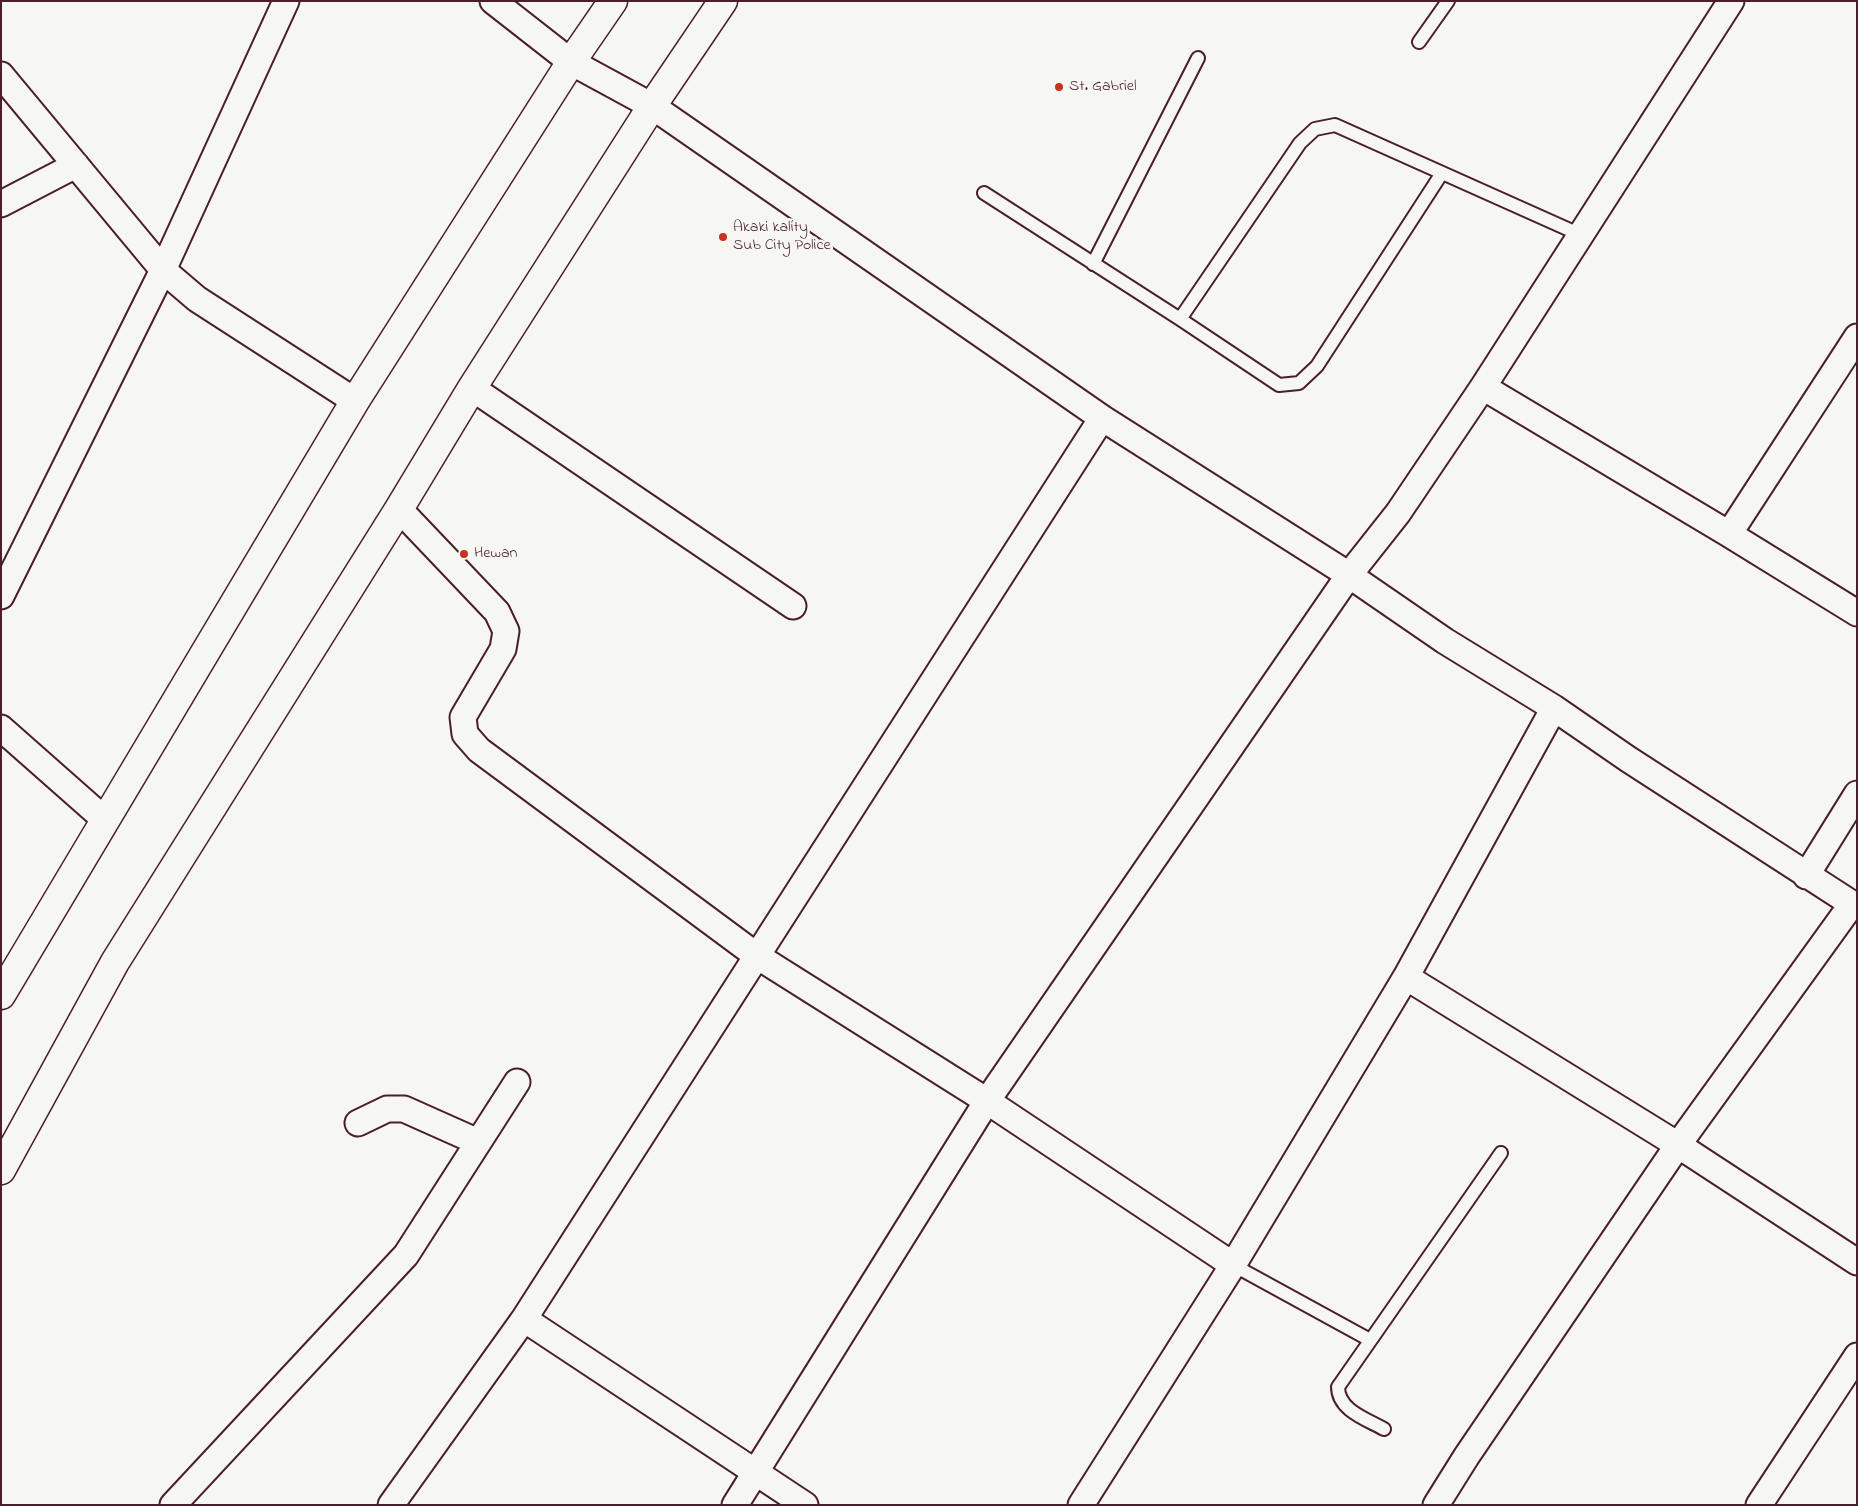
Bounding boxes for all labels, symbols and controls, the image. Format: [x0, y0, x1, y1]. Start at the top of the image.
place label: St. Gabriel [1069, 77, 1137, 97]
marker: St. Gabriel [1053, 81, 1065, 93]
place label: Akaki kality Sub City Police [733, 218, 831, 256]
marker: Akaki kality Sub City Police [717, 231, 729, 243]
place label: Hewan [474, 544, 517, 564]
marker: Hewan [458, 548, 470, 560]

